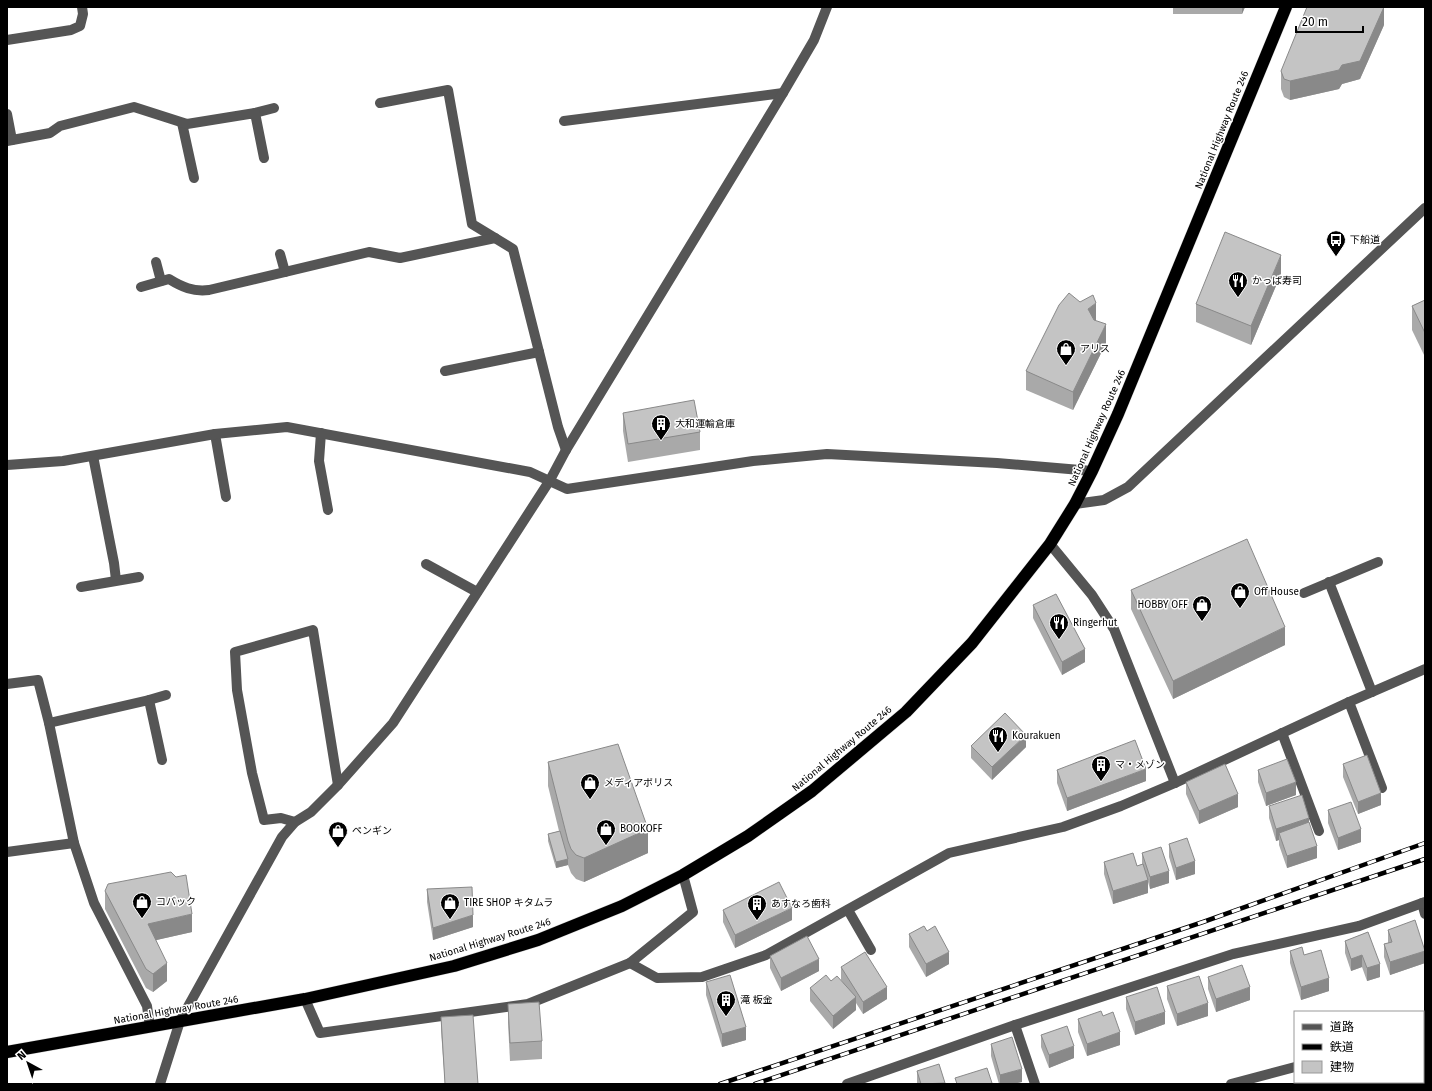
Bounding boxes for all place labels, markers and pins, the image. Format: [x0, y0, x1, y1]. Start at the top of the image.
bus stop icon: 下船道 [1325, 229, 1347, 257]
place label: 下船道 [1350, 234, 1380, 246]
restaurant icon: かっぱ寿司 [1227, 270, 1249, 298]
place label: かっぱ寿司 [1252, 275, 1302, 287]
shop icon: アリス [1055, 338, 1077, 366]
place label: アリス [1080, 343, 1110, 355]
building icon: 大和運輸倉庫 [650, 413, 672, 441]
place label: 大和運輸倉庫 [675, 418, 735, 430]
shop icon: Off House [1229, 581, 1251, 609]
place label: Off House [1254, 586, 1299, 598]
shop icon: HOBBY OFF [1191, 594, 1213, 622]
place label: HOBBY OFF [1137, 599, 1188, 611]
restaurant icon: Ringerhut [1048, 612, 1070, 640]
place label: Ringerhut [1073, 617, 1118, 629]
restaurant icon: Kourakuen [987, 725, 1009, 753]
place label: Kourakuen [1012, 730, 1061, 742]
building icon: マ・メゾン [1090, 754, 1112, 782]
place label: マ・メゾン [1115, 759, 1165, 771]
shop icon: メディアポリス [579, 772, 601, 800]
place label: メディアポリス [604, 777, 673, 789]
shop icon: BOOKOFF [595, 818, 617, 846]
shop icon: ペンギン [327, 820, 349, 848]
place label: BOOKOFF [620, 823, 663, 835]
place label: ペンギン [352, 825, 392, 837]
shop icon: コバック [131, 891, 153, 919]
shop icon: TIRE SHOP キタムラ [439, 892, 461, 920]
building icon: あすなろ歯科 [746, 893, 768, 921]
place label: コバック [156, 896, 196, 908]
place label: TIRE SHOP キタムラ [464, 897, 553, 909]
place label: あすなろ歯科 [771, 898, 831, 910]
building icon: 滝 板金 [715, 989, 737, 1017]
place label: 滝 板金 [740, 994, 773, 1006]

